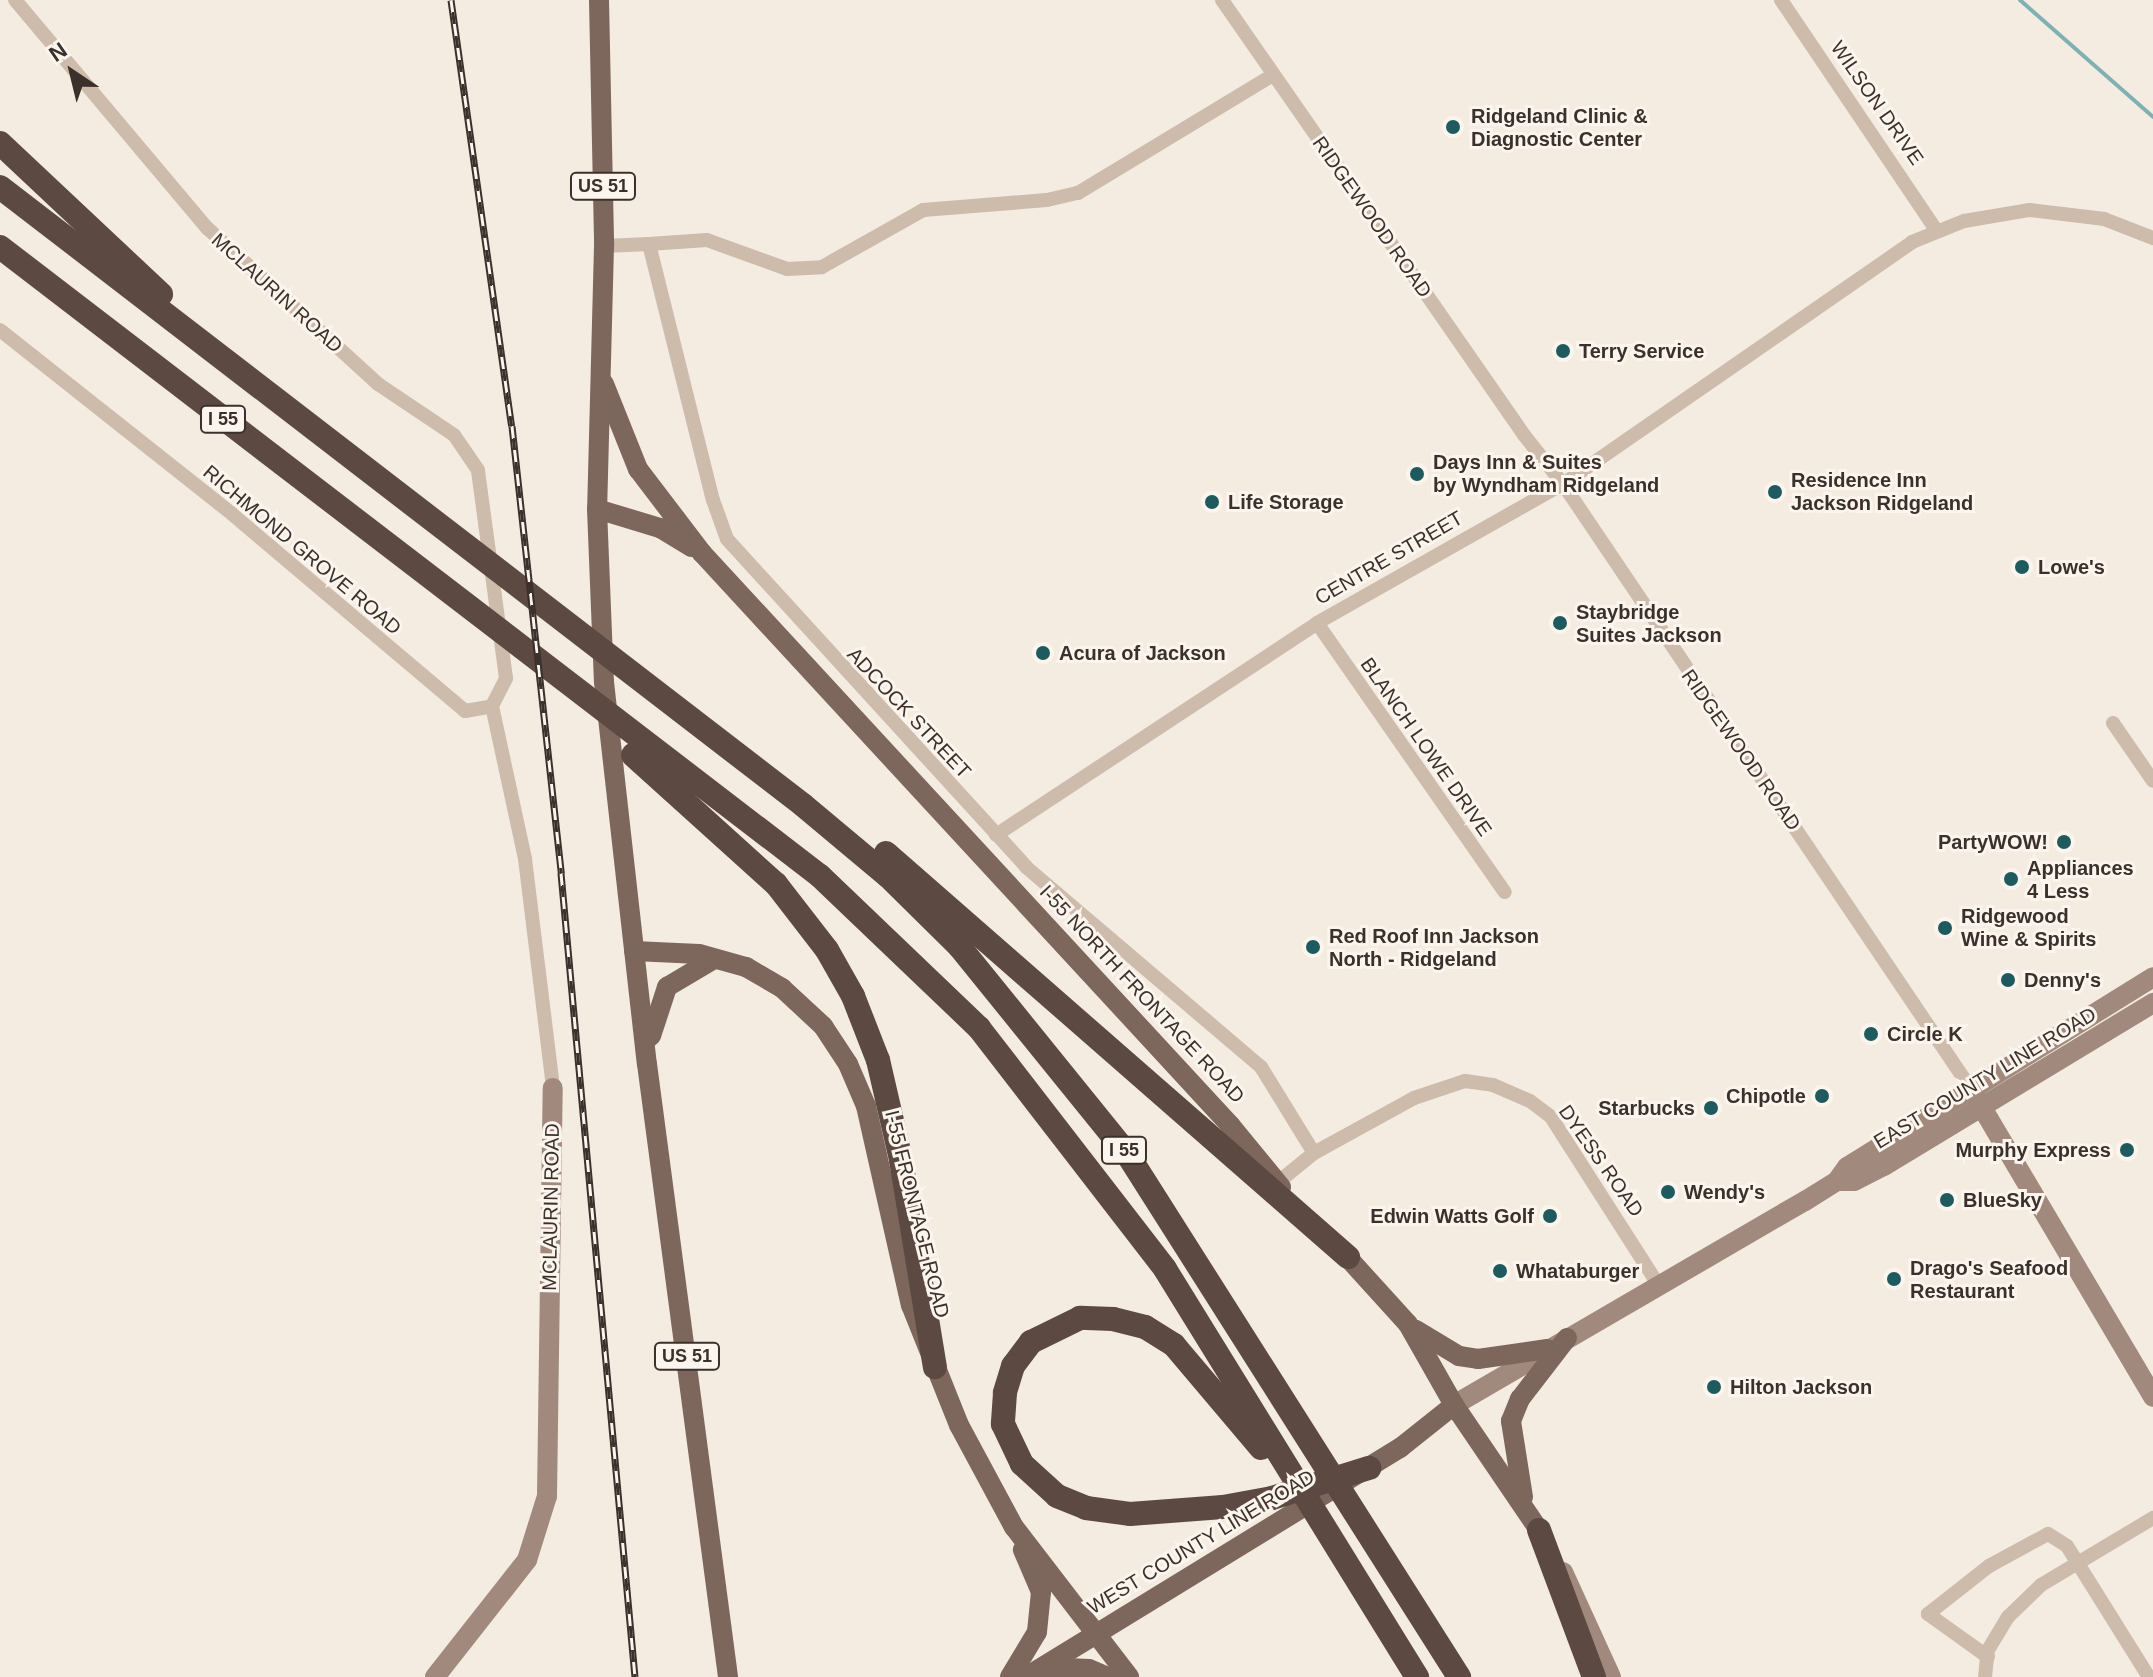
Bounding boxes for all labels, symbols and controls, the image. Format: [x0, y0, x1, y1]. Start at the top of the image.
north arrow [32, 32, 112, 112]
street label: WILSON DRIVE [1825, 36, 1929, 170]
text: N [44, 37, 72, 67]
place label: Ridgeland Clinic & Diagnostic Center [1471, 104, 1648, 151]
marker: Ridgeland Clinic & Diagnostic Center [1442, 116, 1464, 138]
street label: RIDGEWOOD ROAD [1307, 132, 1437, 302]
road number: US 51 [569, 172, 637, 200]
street label: MCLAURIN ROAD [207, 228, 347, 358]
place label: Terry Service [1579, 339, 1704, 363]
marker: Terry Service [1554, 342, 1572, 360]
road number: I 55 [199, 405, 247, 433]
place label: Days Inn & Suites by Wyndham Ridgeland [1433, 450, 1659, 497]
street label: RICHMOND GROVE ROAD [198, 460, 406, 640]
marker: Days Inn & Suites by Wyndham Ridgeland [1408, 465, 1426, 483]
place label: Residence Inn Jackson Ridgeland [1791, 468, 1973, 515]
marker: Residence Inn Jackson Ridgeland [1766, 483, 1784, 501]
place label: Life Storage [1228, 490, 1344, 514]
marker: Life Storage [1203, 493, 1221, 511]
street label: CENTRE STREET [1311, 506, 1467, 610]
place label: Lowe's [2038, 555, 2105, 579]
marker: Lowe's [2013, 558, 2031, 576]
place label: Staybridge Suites Jackson [1576, 600, 1722, 647]
marker: Staybridge Suites Jackson [1551, 614, 1569, 632]
place label: Acura of Jackson [1059, 641, 1226, 665]
street label: ADCOCK STREET [842, 643, 976, 783]
marker: Acura of Jackson [1034, 644, 1052, 662]
street label: BLANCH LOWE DRIVE [1355, 653, 1497, 841]
street label: RIDGEWOOD ROAD [1676, 665, 1806, 835]
place label: PartyWOW! [1938, 830, 2048, 854]
marker: PartyWOW! [2055, 833, 2073, 851]
place label: Appliances 4 Less [2027, 856, 2134, 903]
marker: Appliances 4 Less [2002, 870, 2020, 888]
street label: I-55 NORTH FRONTAGE ROAD [1035, 880, 1249, 1108]
place label: Ridgewood Wine & Spirits [1961, 904, 2096, 951]
marker: Ridgewood Wine & Spirits [1936, 919, 1954, 937]
place label: Red Roof Inn Jackson North - Ridgeland [1329, 924, 1539, 971]
marker: Red Roof Inn Jackson North - Ridgeland [1304, 938, 1322, 956]
place label: Denny's [2024, 968, 2101, 992]
marker: Denny's [1999, 971, 2017, 989]
street label: EAST COUNTY LINE ROAD [1869, 1002, 2101, 1154]
place label: Circle K [1887, 1022, 1963, 1046]
marker: Circle K [1862, 1025, 1880, 1043]
place label: Chipotle [1726, 1084, 1806, 1108]
marker: Chipotle [1813, 1087, 1831, 1105]
place label: Starbucks [1598, 1096, 1695, 1120]
marker: Starbucks [1702, 1099, 1720, 1117]
street label: DYESS ROAD [1554, 1100, 1648, 1222]
street label: I-55 FRONTAGE ROAD [880, 1108, 954, 1320]
street label: MCLAURIN ROAD [538, 1123, 564, 1291]
road number: I 55 [1100, 1136, 1148, 1164]
place label: Murphy Express [1955, 1138, 2111, 1162]
marker: Murphy Express [2118, 1141, 2136, 1159]
place label: Wendy's [1684, 1180, 1765, 1204]
marker: Wendy's [1659, 1183, 1677, 1201]
place label: BlueSky [1963, 1188, 2042, 1212]
marker: BlueSky [1938, 1191, 1956, 1209]
place label: Edwin Watts Golf [1370, 1204, 1534, 1228]
marker: Edwin Watts Golf [1541, 1207, 1559, 1225]
place label: Drago's Seafood Restaurant [1910, 1256, 2068, 1303]
place label: Whataburger [1516, 1259, 1639, 1283]
marker: Whataburger [1491, 1262, 1509, 1280]
marker: Drago's Seafood Restaurant [1885, 1270, 1903, 1288]
road number: US 51 [653, 1342, 721, 1370]
place label: Hilton Jackson [1730, 1375, 1872, 1399]
marker: Hilton Jackson [1705, 1378, 1723, 1396]
street label: WEST COUNTY LINE ROAD [1083, 1464, 1319, 1620]

